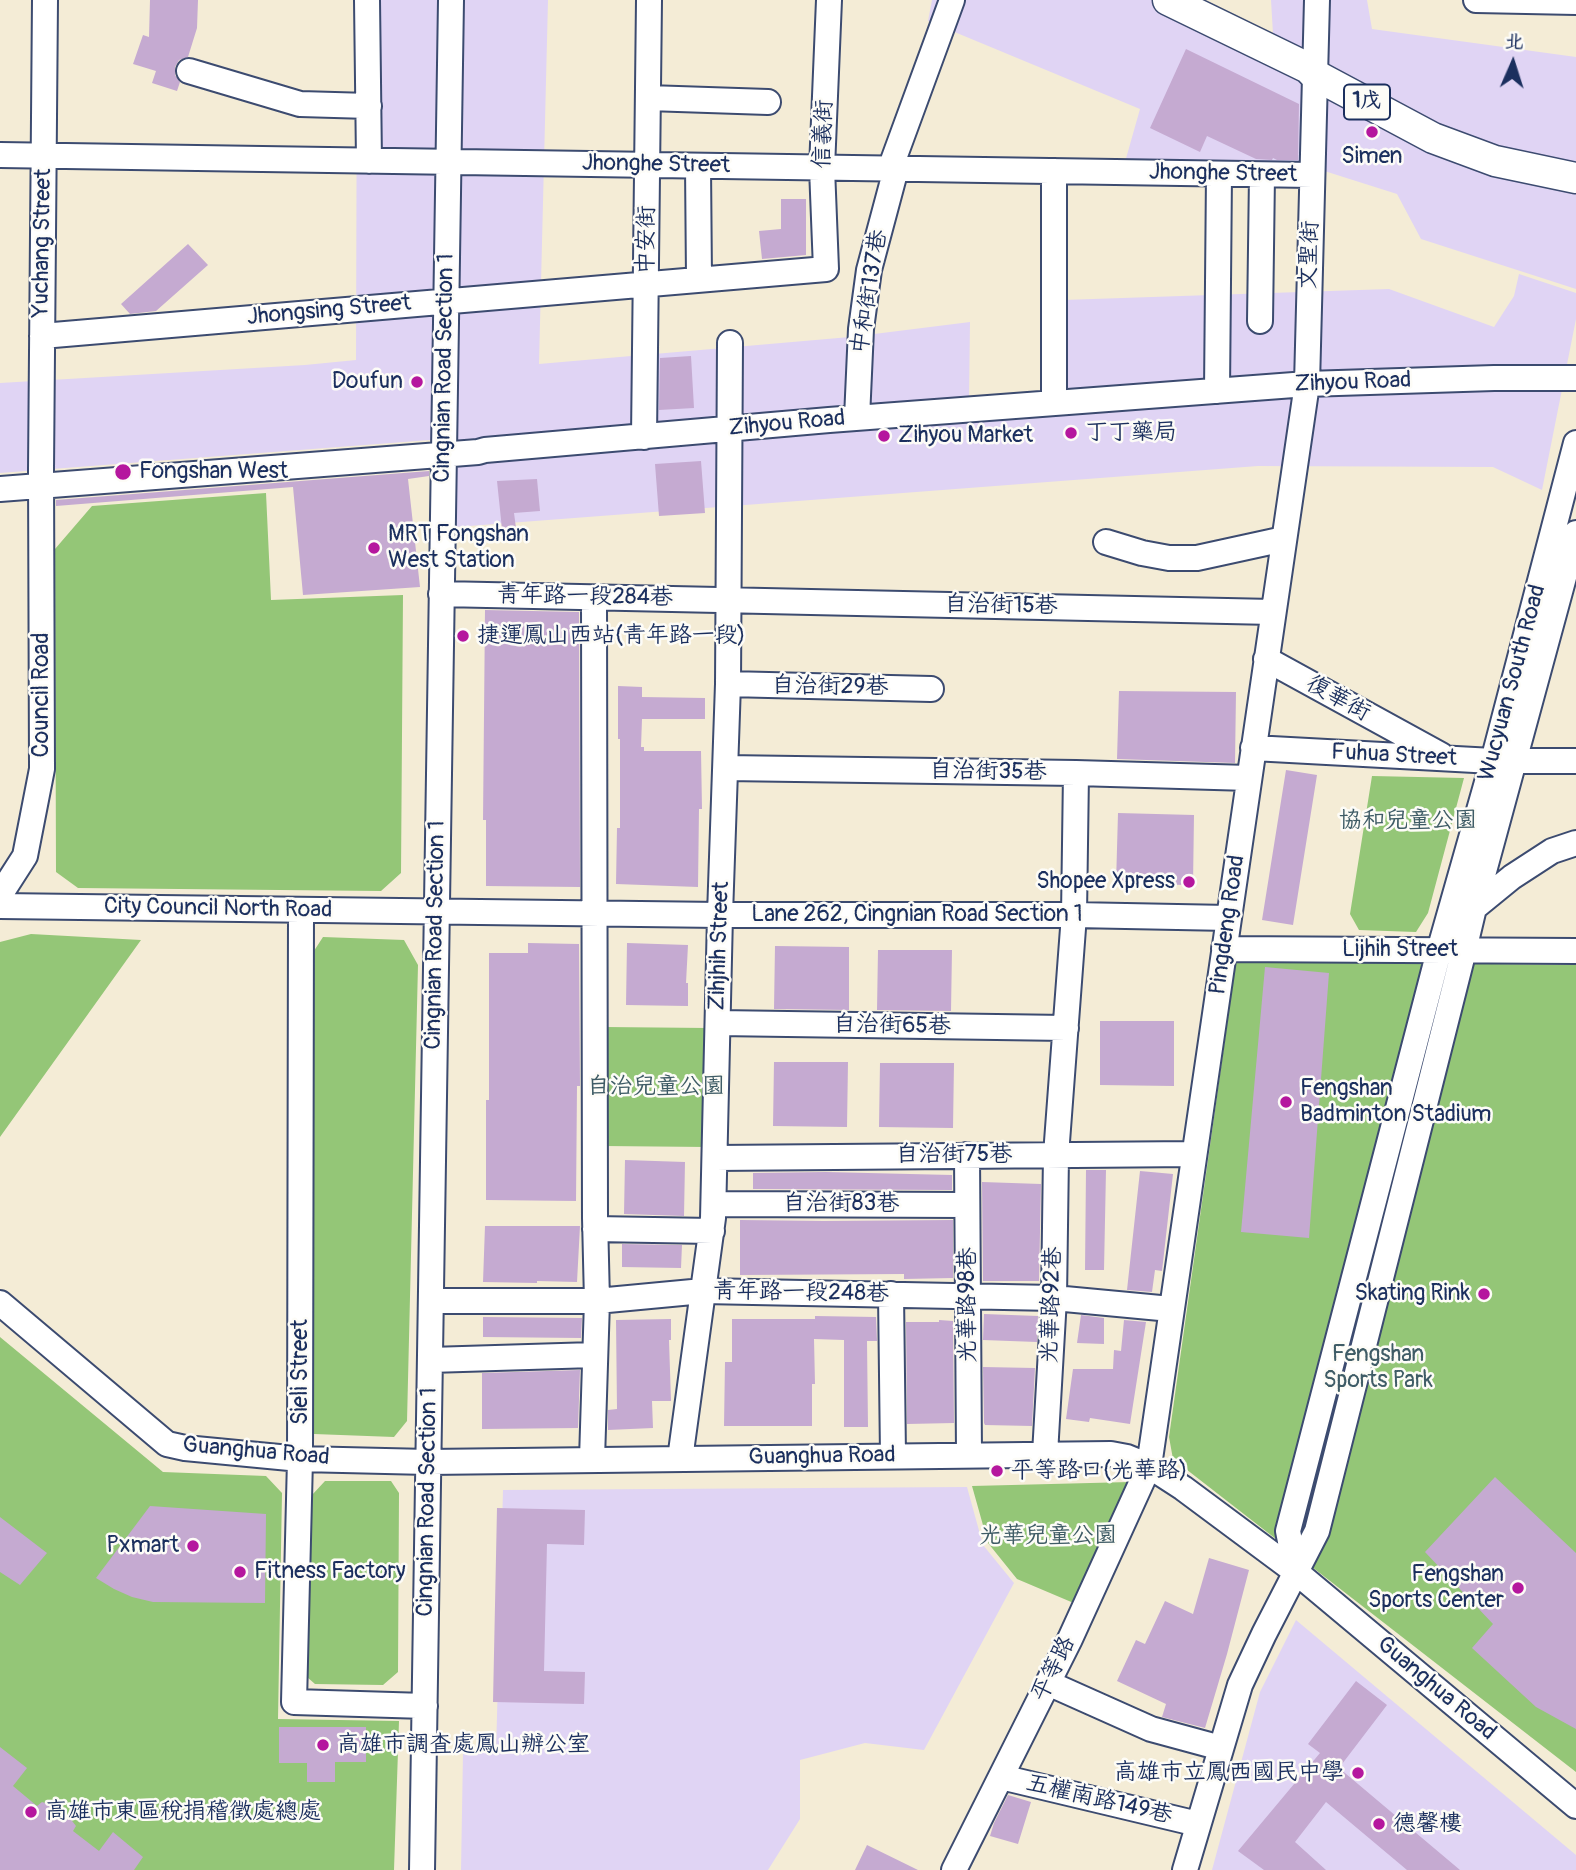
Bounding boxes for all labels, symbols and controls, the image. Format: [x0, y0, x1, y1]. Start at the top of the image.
north arrow [1478, 28, 1548, 98]
text: 北 [1504, 30, 1524, 55]
road number: 1戊 [1344, 84, 1390, 119]
street label: 信義街 [809, 99, 839, 169]
marker: Simen [1364, 124, 1380, 140]
place label: Simen [1341, 143, 1403, 171]
street label: Jhonghe Street [582, 150, 730, 180]
street label: Jhonghe Street [1149, 159, 1297, 189]
street label: Yuchang Street [28, 168, 58, 318]
street label: 中安街 [633, 205, 661, 275]
street label: 文聖街 [1295, 220, 1325, 290]
street label: 中和街137巷 [847, 228, 893, 356]
street label: Cingnian Road Section 1 [429, 253, 461, 483]
street label: Jhongsing Street [246, 290, 412, 332]
street label: Zihyou Road [1294, 367, 1412, 399]
place label: Doufun [332, 368, 403, 396]
marker: Doufun [409, 374, 425, 390]
street label: Zihyou Road [728, 405, 846, 443]
place label: 丁丁藥局 [1085, 419, 1177, 447]
place label: Zihyou Market [898, 422, 1033, 450]
marker: 丁丁藥局 [1063, 425, 1079, 441]
marker: Zihyou Market [876, 428, 892, 444]
place label: Fongshan West [139, 458, 288, 486]
marker: Fongshan West [113, 462, 133, 482]
place label: MRT Fongshan West Station [388, 521, 529, 575]
marker: MRT Fongshan West Station [366, 540, 382, 556]
street label: 青年路一段284巷 [497, 582, 673, 612]
street label: Wucyuan South Road [1473, 582, 1553, 784]
street label: 自治街15巷 [944, 591, 1058, 621]
place label: 捷運鳳山西站(青年路一段) [477, 622, 745, 650]
marker: 捷運鳳山西站(青年路一段) [455, 628, 471, 644]
street label: Council Road [28, 632, 56, 758]
street label: 復華街 [1301, 670, 1375, 728]
street label: 自治街29巷 [771, 672, 889, 702]
street label: Fuhua Street [1330, 739, 1458, 773]
street label: 自治街35巷 [929, 757, 1047, 787]
park label: 協和兒童公園 [1339, 807, 1477, 835]
street label: Cingnian Road Section 1 [420, 820, 452, 1050]
street label: Pingdeng Road [1205, 853, 1251, 997]
place label: Shopee Xpress [1036, 868, 1175, 896]
marker: Shopee Xpress [1181, 874, 1197, 890]
street label: Zihjhih Street [704, 881, 736, 1011]
street label: City Council North Road [104, 893, 332, 925]
street label: Lane 262, Cingnian Road Section 1 [751, 901, 1083, 929]
street label: Lijhih Street [1342, 936, 1458, 964]
street label: 自治街65巷 [833, 1011, 951, 1041]
park label: 自治兒童公園 [587, 1073, 725, 1101]
place label: Fengshan Badminton Stadium [1300, 1075, 1491, 1129]
marker: Fengshan Badminton Stadium [1278, 1094, 1294, 1110]
street label: 自治街75巷 [896, 1141, 1012, 1169]
street label: 自治街83巷 [783, 1190, 899, 1218]
street label: 光華路92巷 [1036, 1246, 1068, 1364]
street label: 光華路98巷 [954, 1247, 982, 1363]
street label: 青年路一段248巷 [713, 1278, 889, 1308]
place label: Skating Rink [1354, 1280, 1470, 1308]
marker: Skating Rink [1476, 1286, 1492, 1302]
street label: Sieli Street [287, 1319, 315, 1425]
park label: Fengshan Sports Park [1323, 1341, 1433, 1395]
street label: Cingnian Road Section 1 [412, 1387, 444, 1617]
street label: Guanghua Road [181, 1432, 331, 1472]
street label: Guanghua Road [748, 1442, 896, 1472]
place label: 平等路口(光華路) [1011, 1457, 1187, 1485]
marker: 平等路口(光華路) [989, 1463, 1005, 1479]
park label: 光華兒童公園 [979, 1522, 1117, 1550]
place label: Pxmart [106, 1532, 179, 1560]
marker: Pxmart [185, 1538, 201, 1554]
place label: Fitness Factory [254, 1558, 406, 1586]
place label: Fengshan Sports Center [1368, 1561, 1504, 1615]
marker: Fitness Factory [232, 1564, 248, 1580]
marker: Fengshan Sports Center [1510, 1580, 1526, 1596]
street label: Guanghua Road [1371, 1631, 1501, 1747]
street label: 平等路 [1026, 1632, 1082, 1706]
place label: 高雄市調查處鳳山辦公室 [337, 1731, 590, 1759]
marker: 高雄市調查處鳳山辦公室 [315, 1737, 331, 1753]
place label: 高雄市立鳳西國民中學 [1114, 1759, 1344, 1787]
marker: 高雄市立鳳西國民中學 [1350, 1765, 1366, 1781]
street label: 五權南路149巷 [1023, 1770, 1175, 1830]
place label: 高雄市東區稅捐稽徵處總處 [45, 1798, 321, 1826]
marker: 高雄市東區稅捐稽徵處總處 [23, 1804, 39, 1820]
place label: 德馨樓 [1393, 1810, 1462, 1838]
marker: 德馨樓 [1371, 1816, 1387, 1832]

